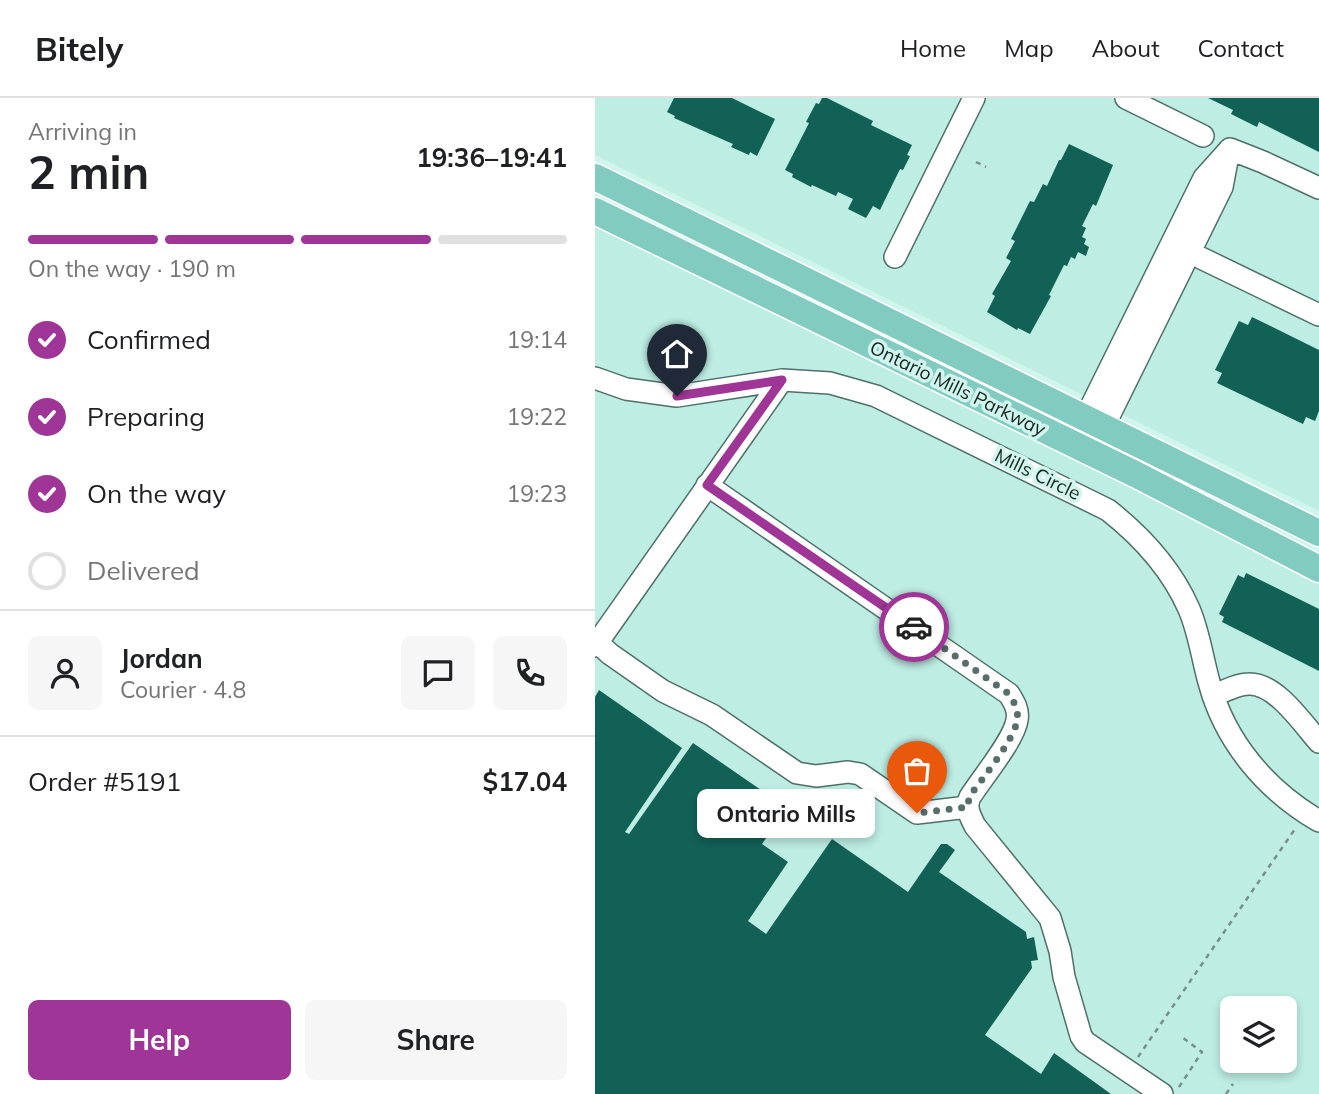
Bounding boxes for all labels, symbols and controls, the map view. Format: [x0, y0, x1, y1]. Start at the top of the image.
text: Bitely [35, 28, 123, 69]
text: Home [900, 33, 966, 63]
text: Map [1004, 33, 1054, 63]
text: About [1092, 33, 1160, 63]
text: Contact [1198, 33, 1284, 63]
text: Arriving in [28, 117, 137, 146]
text: 19:36–19:41 [416, 141, 567, 174]
text: 2 min [28, 143, 149, 201]
text: On the way · 190 m [28, 254, 236, 283]
icon: check [28, 321, 66, 359]
text: Confirmed [87, 323, 211, 356]
pin [647, 324, 707, 396]
text: 19:14 [507, 325, 567, 354]
icon: home [658, 335, 696, 373]
street label: Ontario Mills Parkway [866, 335, 1050, 441]
icon: check [28, 398, 66, 436]
text: Preparing [87, 400, 205, 433]
text: 19:22 [507, 402, 567, 431]
street label: Mills Circle [991, 443, 1085, 505]
icon: check [28, 475, 66, 513]
text: On the way [87, 477, 226, 510]
text: 19:23 [507, 479, 567, 508]
text: Delivered [87, 554, 200, 587]
courier [879, 592, 949, 662]
icon: car [895, 608, 933, 646]
button: person [28, 636, 102, 710]
button: chat [401, 636, 475, 710]
button: phone [493, 636, 567, 710]
text: Jordan [120, 642, 203, 675]
text: Courier · 4.8 [120, 675, 246, 704]
pin [887, 741, 947, 813]
icon: bag [898, 752, 936, 790]
text: Order #5191 [28, 765, 181, 798]
text: $17.04 [483, 765, 567, 798]
callout: Ontario Mills [697, 788, 875, 838]
text: Ontario Mills [716, 799, 856, 828]
map controls [1220, 996, 1297, 1073]
button: layers [1220, 996, 1297, 1073]
button: Help [28, 1000, 291, 1080]
button: Share [305, 1000, 567, 1080]

